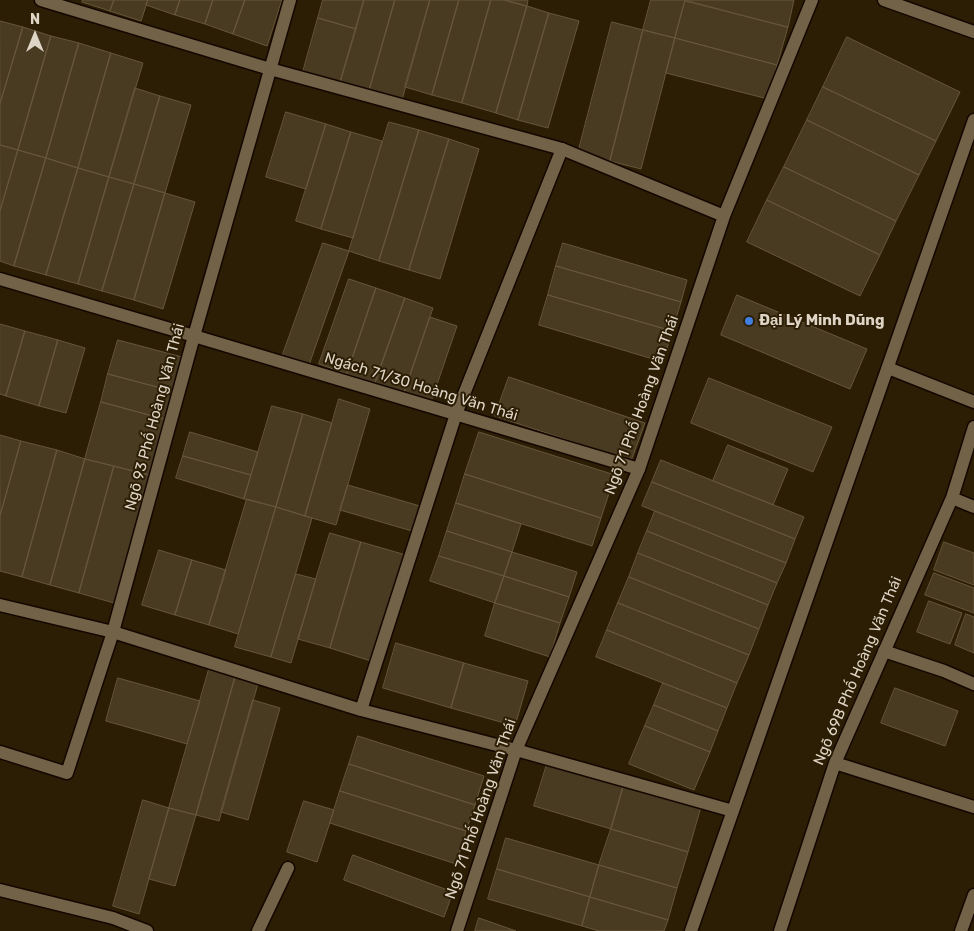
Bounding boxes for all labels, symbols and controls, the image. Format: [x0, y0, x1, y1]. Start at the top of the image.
north arrow [10, 10, 60, 60]
text: N [30, 11, 40, 28]
place label: Đại Lý Minh Dũng [759, 312, 884, 330]
street label: Ngõ 71 Phố Hoàng Văn Thái [601, 313, 683, 497]
marker: Đại Lý Minh Dũng [743, 315, 755, 327]
street label: Ngõ 93 Phố Hoàng Văn Thái [121, 322, 189, 512]
street label: Ngách 71/30 Hoàng Văn Thái [322, 349, 520, 425]
street label: Ngõ 69B Phố Hoàng Văn Thái [810, 574, 906, 768]
street label: Ngõ 71 Phố Hoàng Văn Thái [442, 717, 520, 901]

